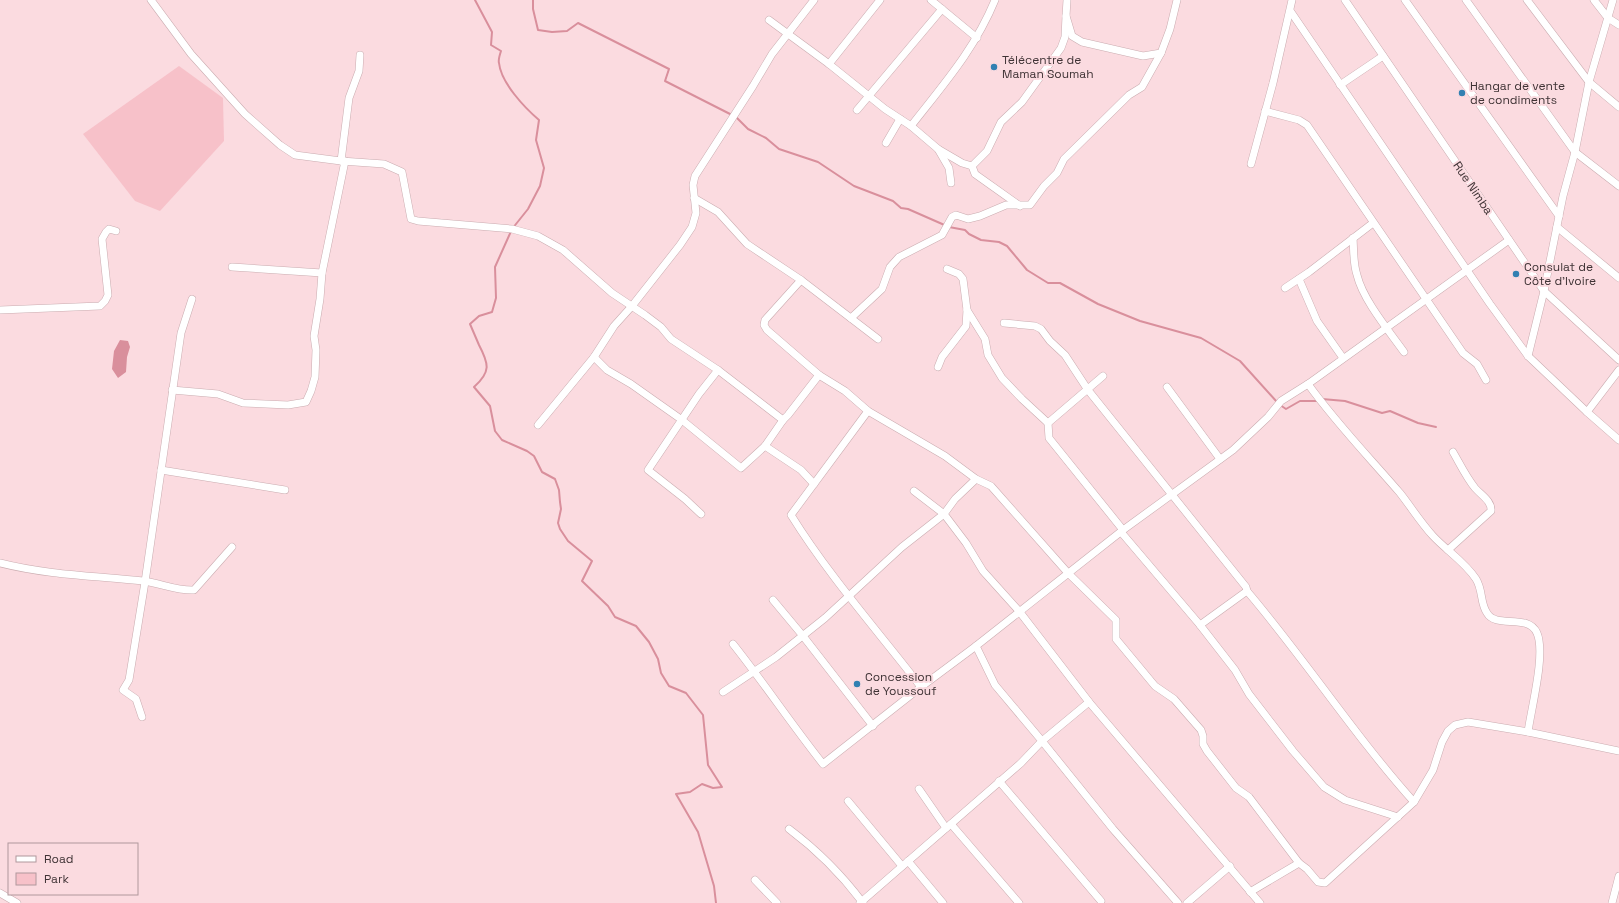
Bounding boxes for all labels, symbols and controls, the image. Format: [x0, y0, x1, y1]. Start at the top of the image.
place label: Télécentre de Maman Soumah [1002, 52, 1094, 82]
marker: Télécentre de Maman Soumah [989, 62, 999, 72]
place label: Hangar de vente de condiments [1470, 78, 1565, 108]
marker: Hangar de vente de condiments [1457, 88, 1467, 98]
street label: Rue Nimba [1449, 158, 1497, 218]
place label: Consulat de Côte d'Ivoire [1524, 259, 1596, 289]
marker: Consulat de Côte d'Ivoire [1511, 269, 1521, 279]
place label: Concession de Youssouf [865, 669, 937, 699]
marker: Concession de Youssouf [852, 679, 862, 689]
legend [8, 843, 138, 895]
text: Road [44, 851, 73, 867]
text: Park [44, 871, 69, 887]

